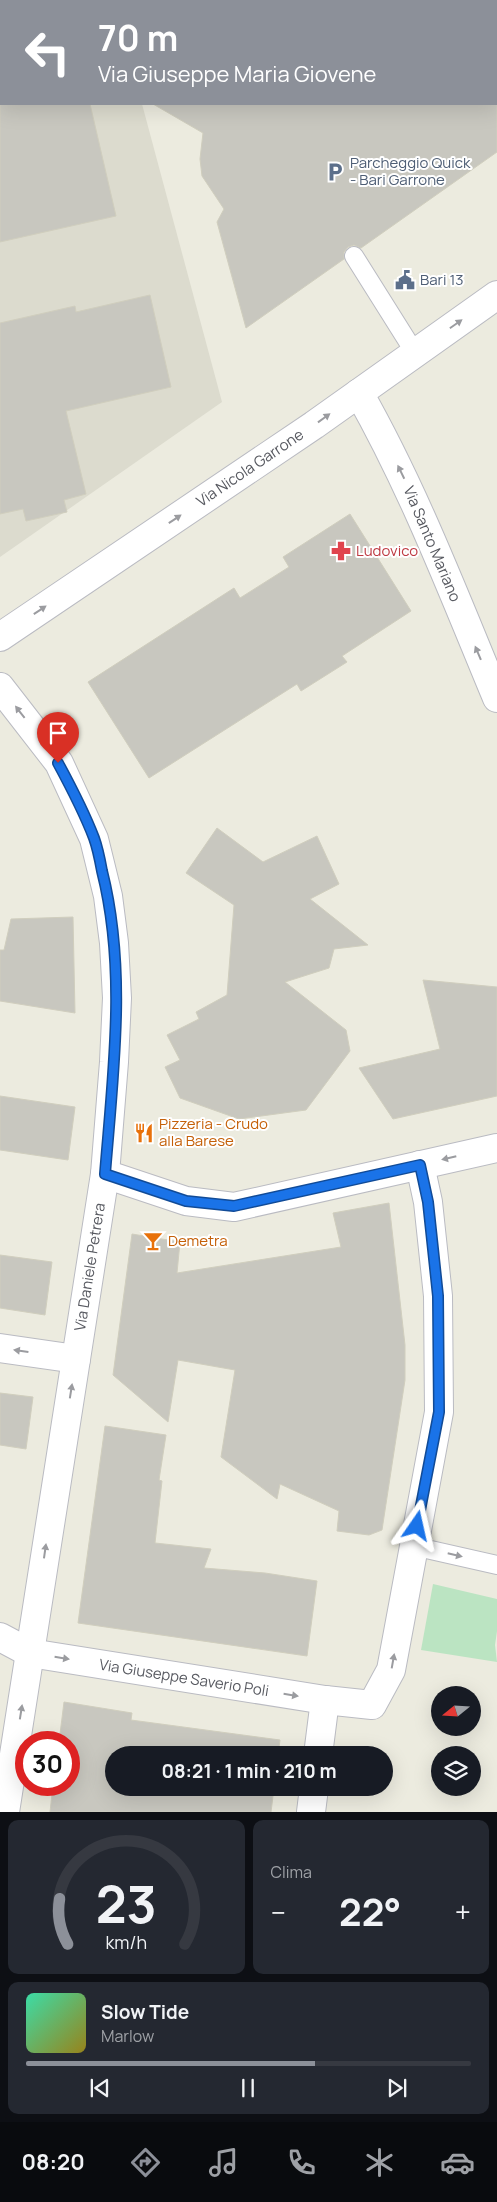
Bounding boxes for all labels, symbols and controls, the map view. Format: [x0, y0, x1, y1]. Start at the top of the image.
text: 70 m [98, 14, 178, 62]
icon: left [15, 20, 80, 85]
text: Via Giuseppe Maria Giovene [98, 59, 376, 89]
place label: Parcheggio Quick - Bari Garrone [350, 152, 471, 190]
parking icon: Parcheggio Quick - Bari Garrone [324, 161, 346, 183]
public building icon: Bari 13 [394, 269, 416, 291]
place label: Bari 13 [420, 269, 464, 290]
one-way arrow [450, 319, 463, 329]
one-way arrow [317, 413, 331, 423]
street label: Via Nicola Garrone [192, 424, 308, 511]
one-way arrow [396, 465, 404, 479]
street label: Via Santo Mariano [399, 483, 466, 605]
one-way arrow [168, 514, 182, 524]
pharmacy icon: Ludovico [330, 540, 352, 562]
place label: Ludovico [356, 540, 418, 561]
one-way arrow [34, 605, 47, 615]
one-way arrow [474, 646, 482, 660]
one-way arrow [14, 706, 25, 719]
pin [37, 712, 79, 763]
icon: arrive [44, 719, 72, 747]
place label: Pizzeria - Crudo alla Barese [159, 1113, 268, 1151]
restaurant icon: Pizzeria - Crudo alla Barese [133, 1122, 155, 1144]
one-way arrow [441, 1155, 457, 1163]
street label: Via Daniele Petrera [69, 1201, 110, 1333]
bar icon: Demetra [142, 1230, 164, 1252]
place label: Demetra [168, 1230, 228, 1251]
one-way arrow [12, 1347, 28, 1355]
one-way arrow [67, 1382, 75, 1398]
position arrow [390, 1499, 442, 1551]
one-way arrow [42, 1543, 50, 1559]
one-way arrow [448, 1551, 463, 1559]
one-way arrow [389, 1653, 397, 1669]
street label: Via Giuseppe Saverio Poli [98, 1654, 270, 1701]
one-way arrow [54, 1655, 70, 1663]
north arrow [431, 1686, 481, 1736]
map controls [431, 1686, 481, 1796]
one-way arrow [284, 1691, 300, 1699]
one-way arrow [17, 1704, 25, 1720]
speed limit sign: 30 [15, 1731, 80, 1796]
button: layers [431, 1746, 481, 1796]
text: 08:21 · 1 min · 210 m [161, 1758, 337, 1784]
text: Clima [271, 1861, 312, 1883]
text: 23 [96, 1868, 157, 1939]
text: 22° [339, 1885, 401, 1937]
text: − [271, 1893, 286, 1931]
text: + [455, 1893, 471, 1931]
text: km/h [105, 1930, 147, 1954]
text: Slow Tide [101, 1999, 189, 2025]
text: Marlow [101, 2025, 154, 2047]
icon: previous [86, 2074, 114, 2102]
icon: pause [234, 2074, 262, 2102]
icon: next [383, 2074, 411, 2102]
icon: directions [128, 2145, 163, 2180]
icon: music [206, 2145, 241, 2180]
icon: phone [284, 2145, 319, 2180]
icon: climate [362, 2145, 397, 2180]
icon: car [440, 2145, 475, 2180]
text: 08:20 [22, 2147, 85, 2177]

